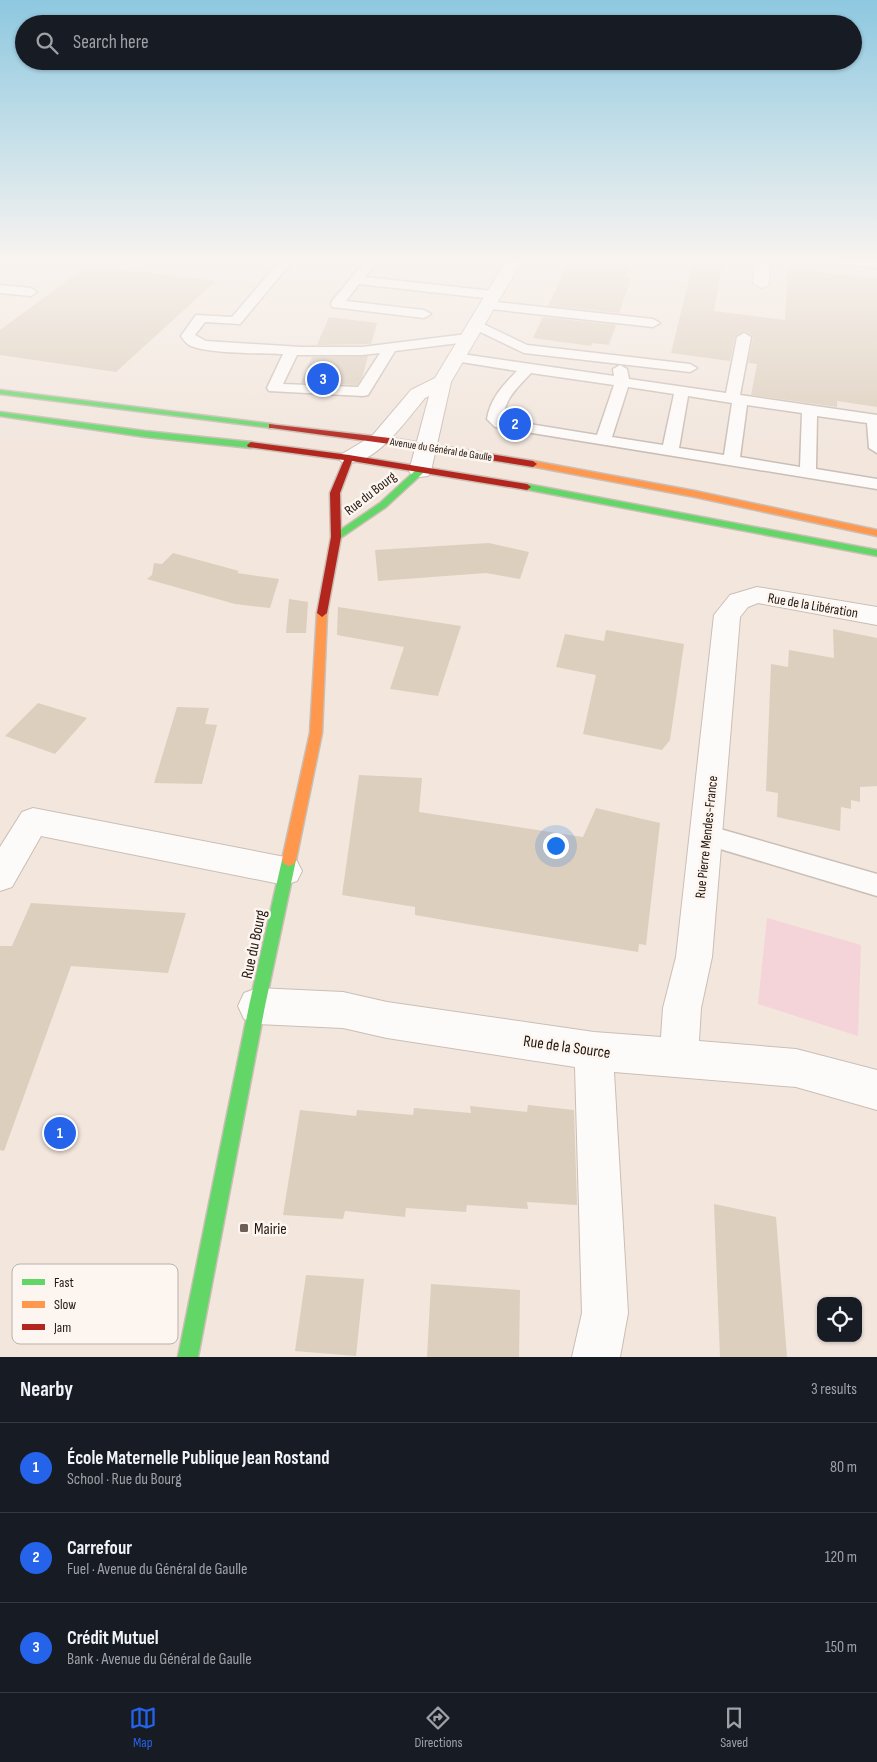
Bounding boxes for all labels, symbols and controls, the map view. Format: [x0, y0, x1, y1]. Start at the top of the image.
search box [15, 15, 862, 70]
icon: search [33, 29, 61, 57]
text: Search here [73, 31, 149, 54]
pin: 3 [307, 360, 339, 398]
pin: 2 [499, 405, 531, 443]
street label: Avenue du Général de Gaulle [388, 435, 493, 464]
street label: Rue du Bourg [341, 468, 400, 519]
street label: Rue de la Libération [767, 589, 859, 622]
street label: Rue Pierre Mendes-France [692, 775, 721, 899]
your location [543, 833, 569, 859]
street label: Rue du Bourg [238, 908, 271, 980]
street label: Rue de la Source [522, 1032, 612, 1063]
pin: 1 [44, 1114, 76, 1152]
place label: Mairie [254, 1220, 287, 1239]
marker: Mairie [238, 1222, 250, 1234]
legend [12, 1264, 178, 1344]
text: Fast [54, 1274, 74, 1291]
text: Slow [54, 1296, 76, 1313]
map controls [817, 1297, 862, 1342]
button: locate [817, 1297, 862, 1342]
text: Jam [53, 1319, 71, 1336]
text: Nearby [20, 1377, 73, 1402]
text: 3 results [811, 1380, 857, 1399]
text: École Maternelle Publique Jean Rostand [67, 1447, 329, 1470]
text: 1 [33, 1458, 39, 1477]
text: 80 m [830, 1458, 857, 1477]
text: School · Rue du Bourg [67, 1470, 182, 1489]
text: Carrefour [67, 1537, 132, 1560]
text: 2 [32, 1548, 40, 1567]
text: 120 m [825, 1548, 857, 1567]
text: Fuel · Avenue du Général de Gaulle [67, 1560, 248, 1579]
text: Crédit Mutuel [67, 1627, 159, 1650]
text: 3 [32, 1638, 40, 1657]
text: 150 m [825, 1638, 857, 1657]
text: Bank · Avenue du Général de Gaulle [67, 1650, 252, 1669]
tab: Map [129, 1704, 157, 1751]
tab: Directions [414, 1704, 463, 1751]
tab: Saved [720, 1704, 748, 1751]

